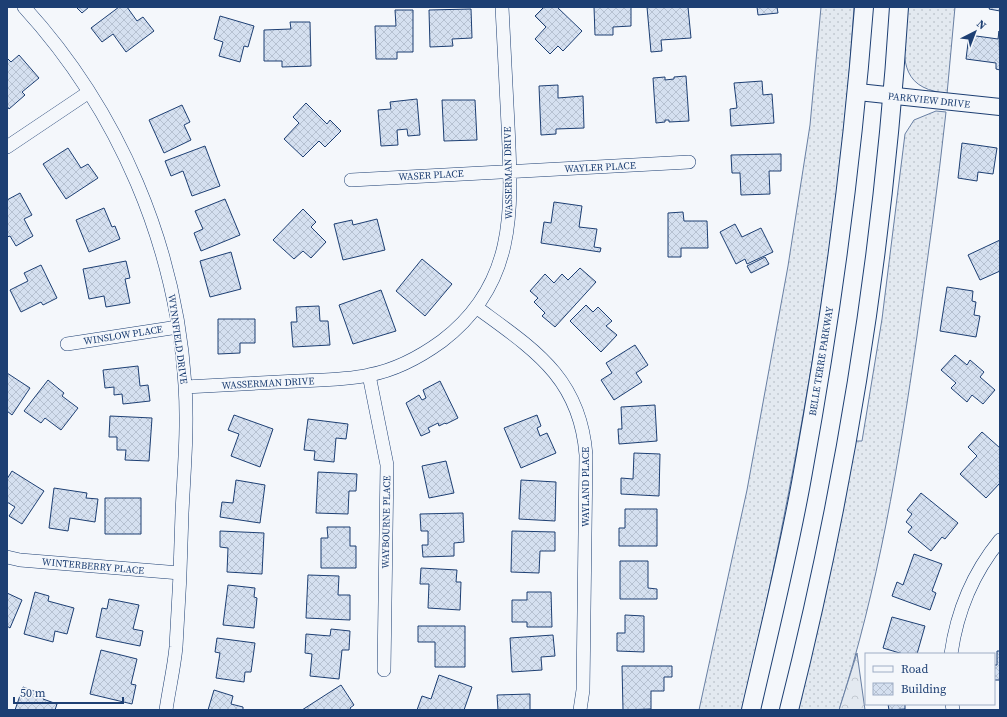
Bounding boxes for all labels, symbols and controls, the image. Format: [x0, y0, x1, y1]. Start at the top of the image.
north arrow [955, 12, 995, 52]
text: N [973, 17, 989, 33]
street label: PARKVIEW DRIVE [887, 89, 971, 111]
street label: WASSERMAN DRIVE [501, 127, 515, 219]
street label: WAYLER PLACE [564, 159, 636, 175]
street label: WASER PLACE [398, 167, 464, 183]
street label: WYNNFIELD DRIVE [165, 293, 191, 385]
street label: BELLE TERRE PARKWAY [806, 305, 836, 417]
street label: WINSLOW PLACE [82, 322, 164, 348]
street label: WASSERMAN DRIVE [221, 374, 315, 392]
street label: WAYLAND PLACE [579, 447, 592, 527]
street label: WAYBOURNE PLACE [379, 475, 393, 569]
street label: WINTERBERRY PLACE [41, 555, 145, 577]
legend [865, 653, 995, 705]
text: Road [901, 661, 928, 677]
scale bar [14, 679, 123, 705]
text: Building [901, 681, 946, 697]
text: 50 m [20, 685, 46, 701]

